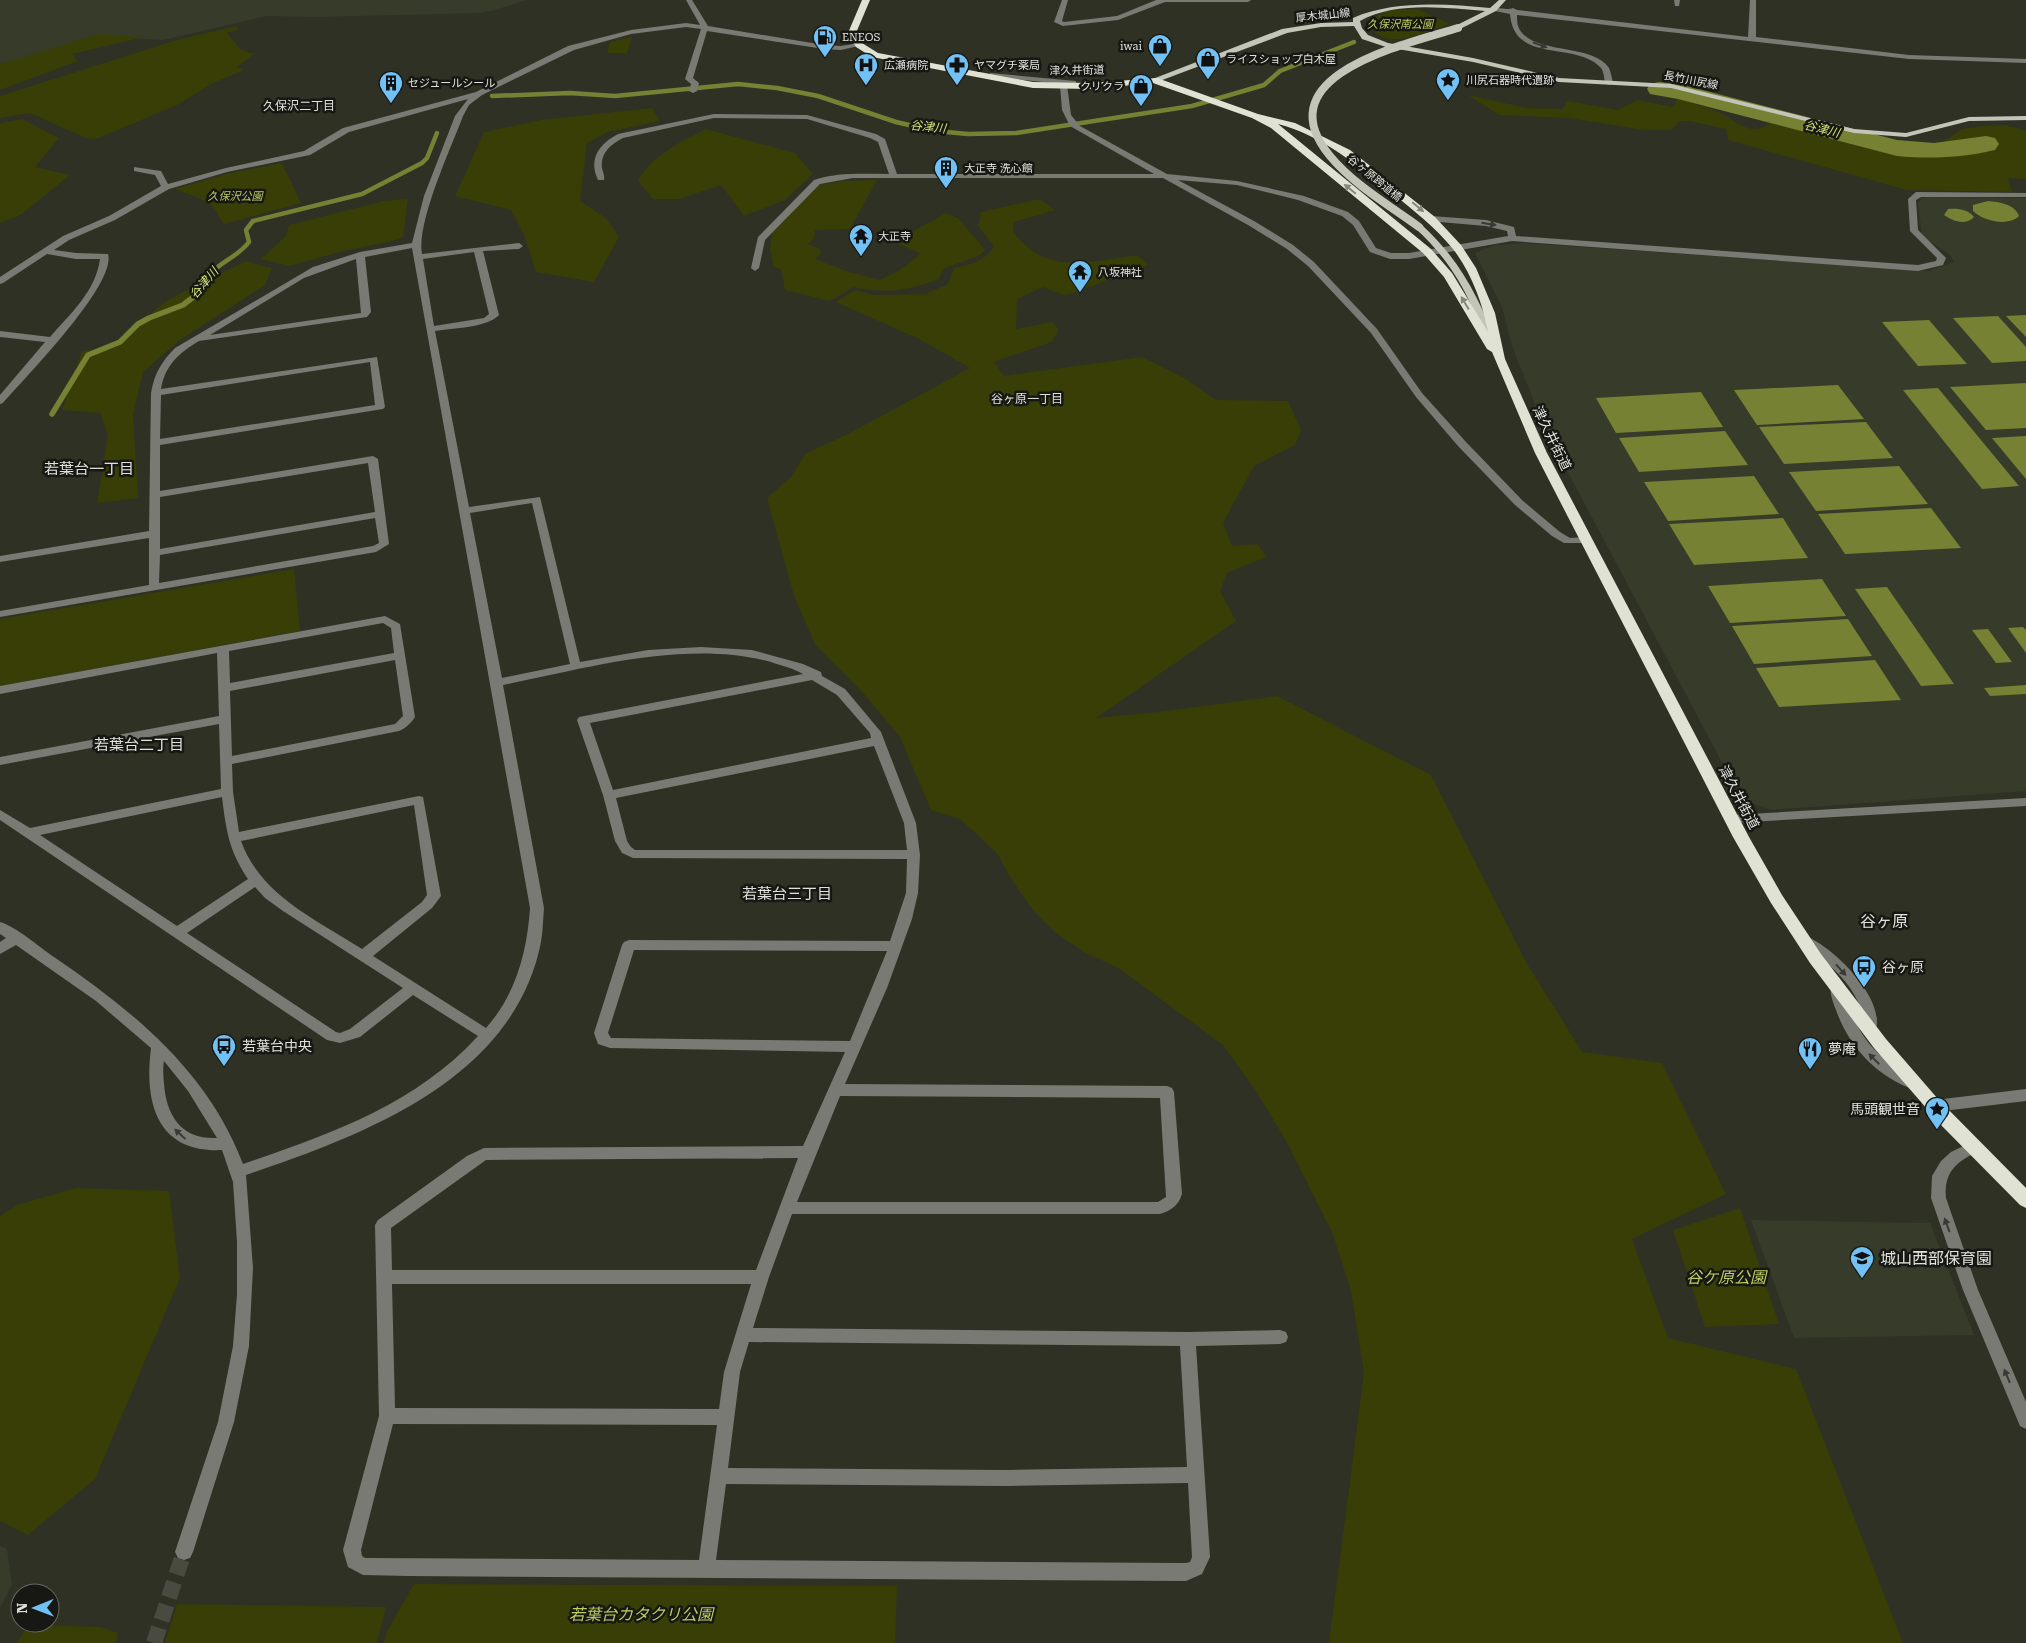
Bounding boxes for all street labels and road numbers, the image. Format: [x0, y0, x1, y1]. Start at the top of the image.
street label: 厚木城山線 [1295, 6, 1351, 25]
street label: 津久井街道 [1049, 64, 1105, 77]
street label: 長竹川尻線 [1663, 69, 1719, 92]
street label: 谷ヶ原跨道橋 [1345, 153, 1404, 204]
street label: 津久井街道 [1529, 403, 1575, 473]
street label: 津久井街道 [1716, 762, 1762, 832]

